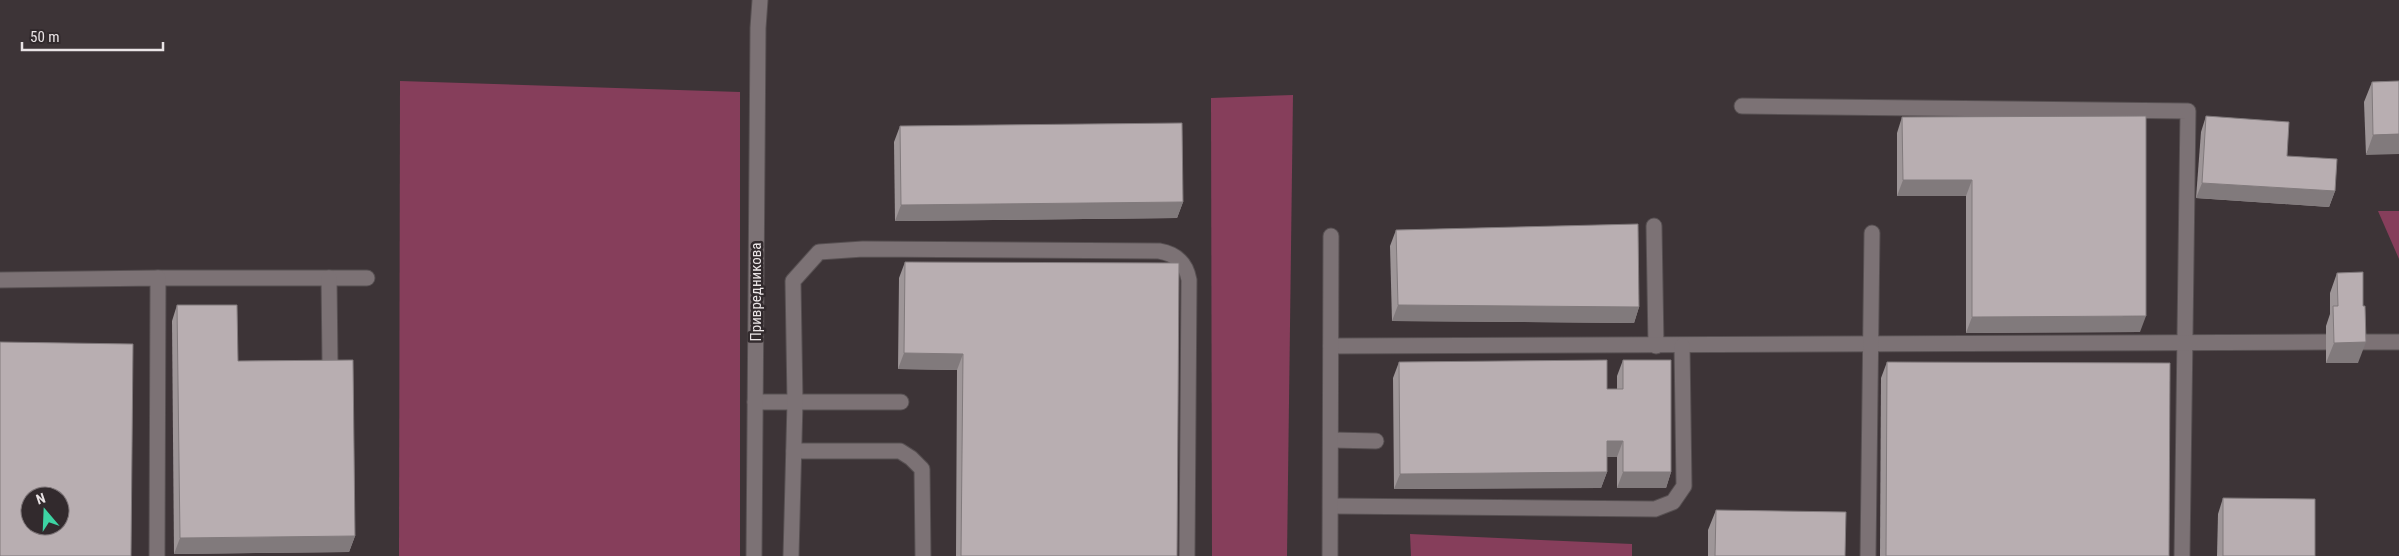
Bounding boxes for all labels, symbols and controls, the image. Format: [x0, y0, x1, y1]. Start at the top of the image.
scale bar [22, 20, 164, 52]
text: 50 m [30, 28, 60, 46]
street label: Привредникова [747, 243, 765, 341]
north arrow [20, 486, 70, 536]
text: N [34, 490, 47, 508]

